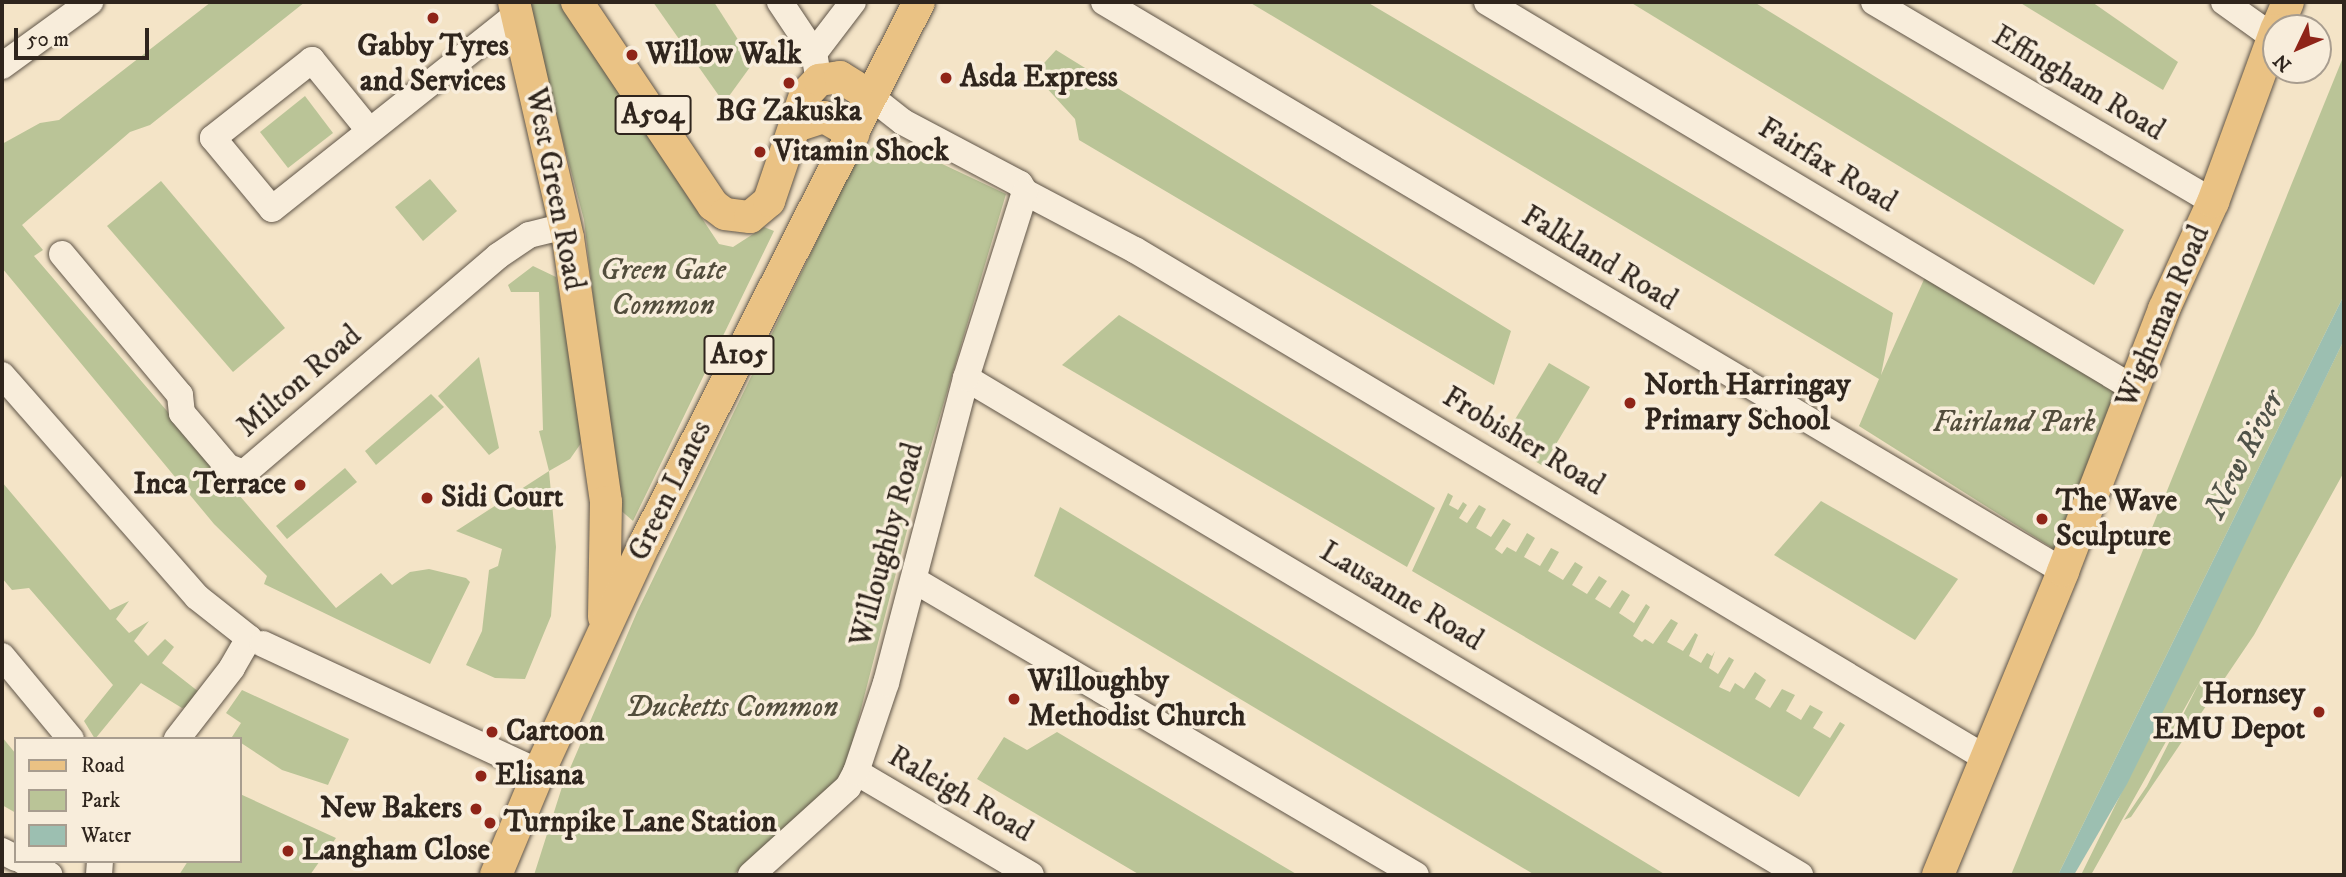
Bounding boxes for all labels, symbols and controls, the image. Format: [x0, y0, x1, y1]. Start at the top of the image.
marker: Gabby Tyres and Services [425, 10, 441, 26]
scale bar [18, 14, 152, 58]
north arrow [2262, 14, 2332, 84]
street label: Effingham Road [1985, 18, 2171, 150]
text: 50 m [27, 27, 69, 53]
place label: Gabby Tyres and Services [357, 29, 509, 100]
place label: Willow Walk [646, 37, 802, 73]
marker: Willow Walk [624, 47, 640, 63]
text: N [2269, 49, 2297, 76]
place label: Asda Express [960, 60, 1118, 96]
marker: Asda Express [938, 70, 954, 86]
marker: BG Zakuska [781, 75, 797, 91]
street label: West Green Road [517, 85, 591, 293]
road number: A504 [614, 90, 692, 140]
place label: BG Zakuska [716, 94, 862, 130]
street label: Fairfax Road [1751, 111, 1903, 221]
place label: Vitamin Shock [774, 134, 949, 170]
marker: Vitamin Shock [752, 144, 768, 160]
street label: Falkland Road [1515, 199, 1683, 319]
street label: Wightman Road [2109, 220, 2219, 414]
park label: Green Gate Common [600, 253, 726, 324]
street label: Milton Road [231, 318, 369, 446]
road number: A105 [702, 330, 776, 380]
place label: North Harringay Primary School [1644, 368, 1851, 438]
street label: Frobisher Road [1436, 380, 1610, 504]
water label: New River [2197, 385, 2293, 525]
marker: North Harringay Primary School [1622, 395, 1638, 411]
park label: Fairland Park [1932, 405, 2096, 441]
street label: Green Lanes [622, 415, 720, 567]
street label: Willoughby Road [844, 439, 932, 651]
place label: Inca Terrace [133, 467, 286, 503]
marker: Inca Terrace [292, 477, 308, 493]
place label: Sidi Court [441, 480, 563, 516]
place label: The Wave Sculpture [2056, 484, 2177, 554]
marker: Sidi Court [419, 490, 435, 506]
marker: The Wave Sculpture [2034, 511, 2050, 527]
street label: Lausanne Road [1313, 534, 1489, 660]
place label: Willoughby Methodist Church [1028, 664, 1246, 734]
place label: Hornsey EMU Depot [2153, 677, 2305, 748]
park label: Ducketts Common [626, 690, 838, 726]
marker: Willoughby Methodist Church [1006, 691, 1022, 707]
marker: Hornsey EMU Depot [2311, 704, 2327, 720]
place label: Cartoon [506, 714, 604, 750]
marker: Cartoon [484, 724, 500, 740]
legend [14, 737, 242, 863]
street label: Raleigh Road [881, 739, 1039, 851]
text: Road [81, 753, 125, 779]
place label: Elisana [495, 758, 584, 794]
marker: Elisana [473, 768, 489, 784]
text: Park [81, 788, 120, 814]
place label: New Bakers [320, 791, 462, 827]
marker: New Bakers [468, 801, 484, 817]
place label: Turnpike Lane Station [504, 805, 777, 841]
marker: Turnpike Lane Station [482, 815, 498, 831]
text: Water [81, 823, 131, 849]
place label: Langham Close [302, 833, 490, 869]
marker: Langham Close [280, 843, 296, 859]

